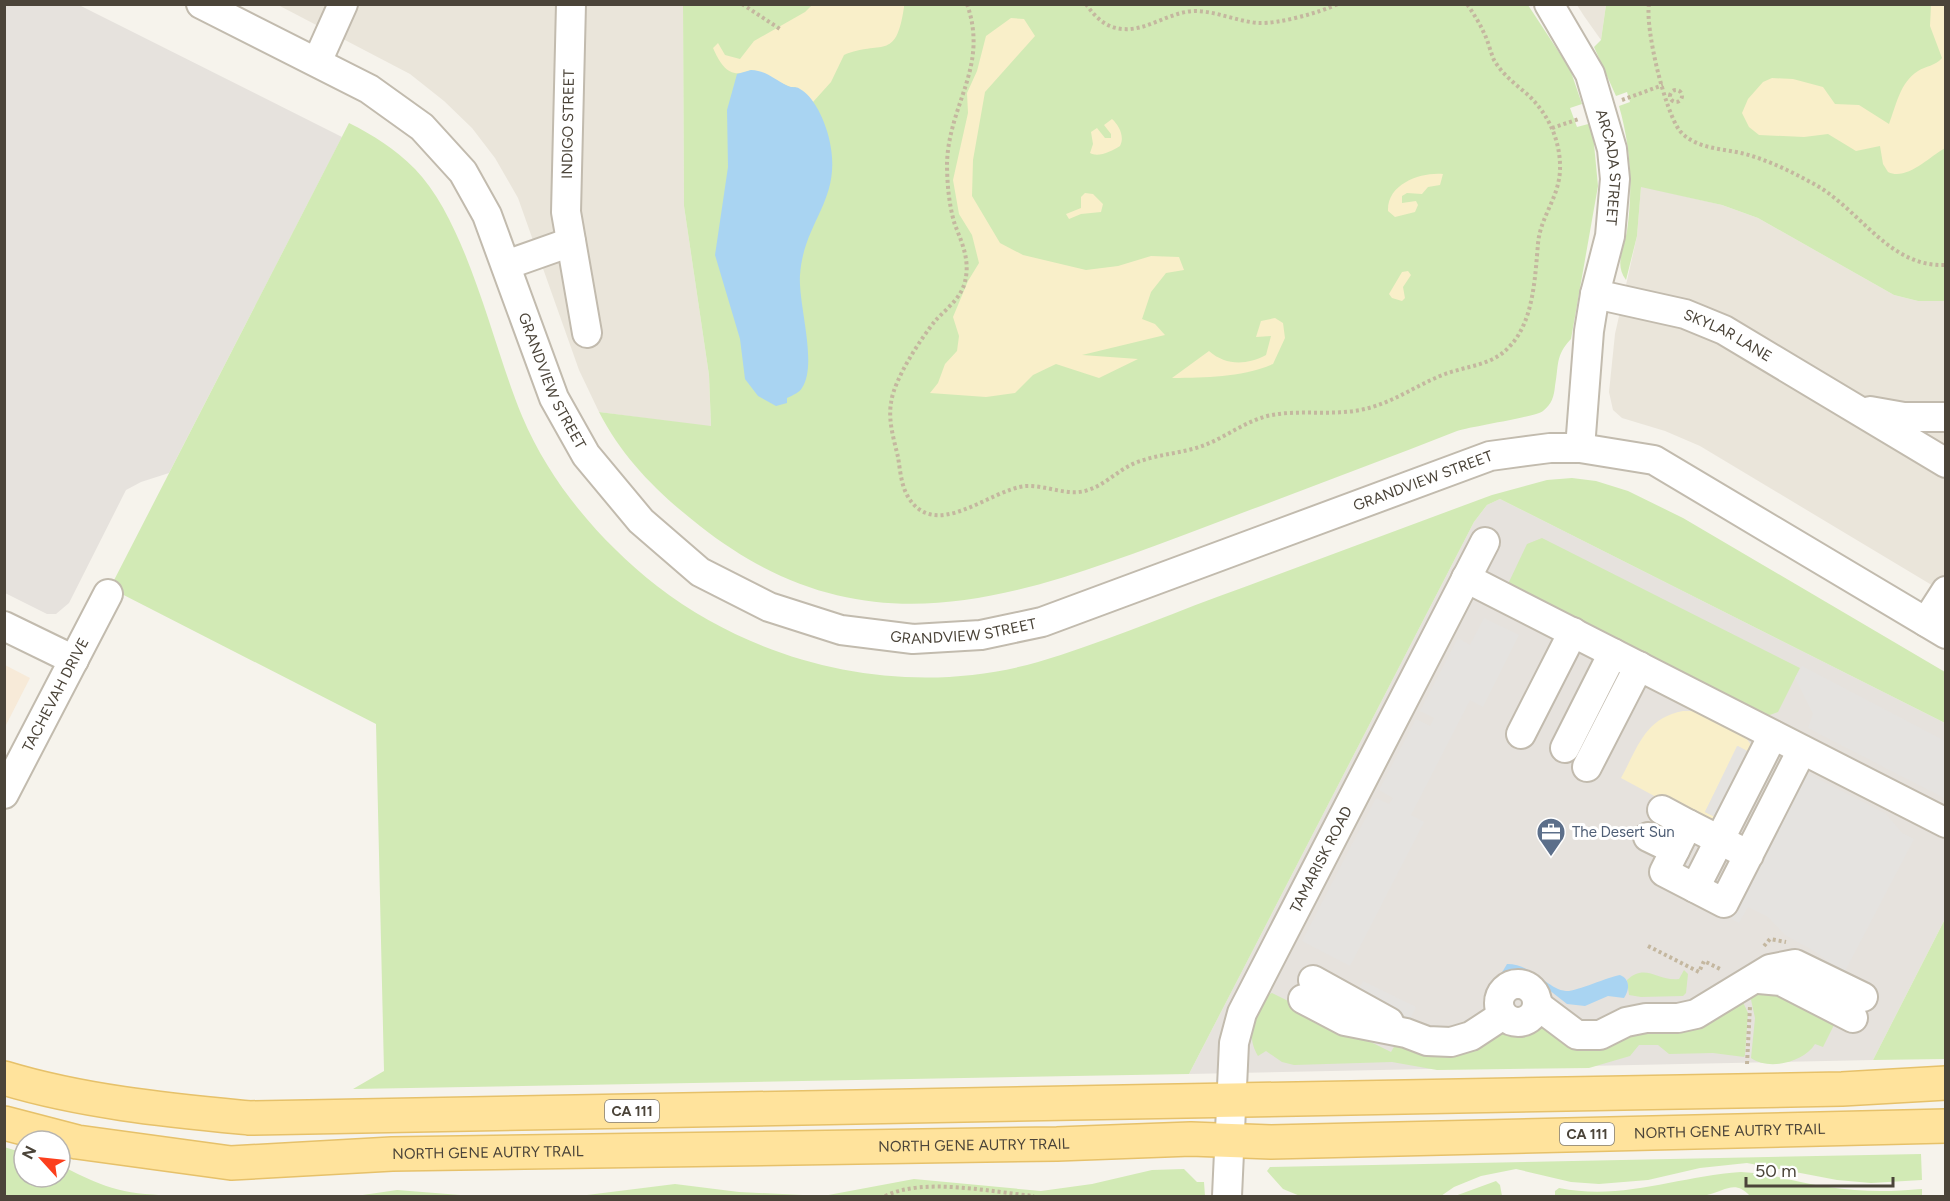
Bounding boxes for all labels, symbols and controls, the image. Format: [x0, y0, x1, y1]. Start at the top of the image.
street label: INDIGO STREET [558, 68, 578, 179]
street label: ARCADA STREET [1592, 107, 1624, 227]
street label: SKYLAR LANE [1681, 305, 1775, 366]
street label: GRANDVIEW STREET [515, 310, 590, 453]
street label: GRANDVIEW STREET [1351, 447, 1496, 515]
street label: GRANDVIEW STREET [889, 614, 1039, 648]
street label: TACHEVAH DRIVE [19, 635, 93, 755]
street label: TAMARISK ROAD [1286, 803, 1356, 916]
office icon: The Desert Sun [1535, 816, 1567, 858]
place label: The Desert Sun [1572, 823, 1675, 841]
road number: CA 111 [605, 1100, 659, 1122]
street label: NORTH GENE AUTRY TRAIL [1634, 1120, 1826, 1142]
road number: CA 111 [1560, 1123, 1614, 1145]
north arrow [12, 1129, 72, 1189]
street label: NORTH GENE AUTRY TRAIL [878, 1135, 1070, 1156]
street label: NORTH GENE AUTRY TRAIL [392, 1142, 584, 1163]
text: N [18, 1143, 40, 1162]
scale bar [1746, 1150, 1893, 1188]
text: 50 m [1755, 1160, 1797, 1182]

